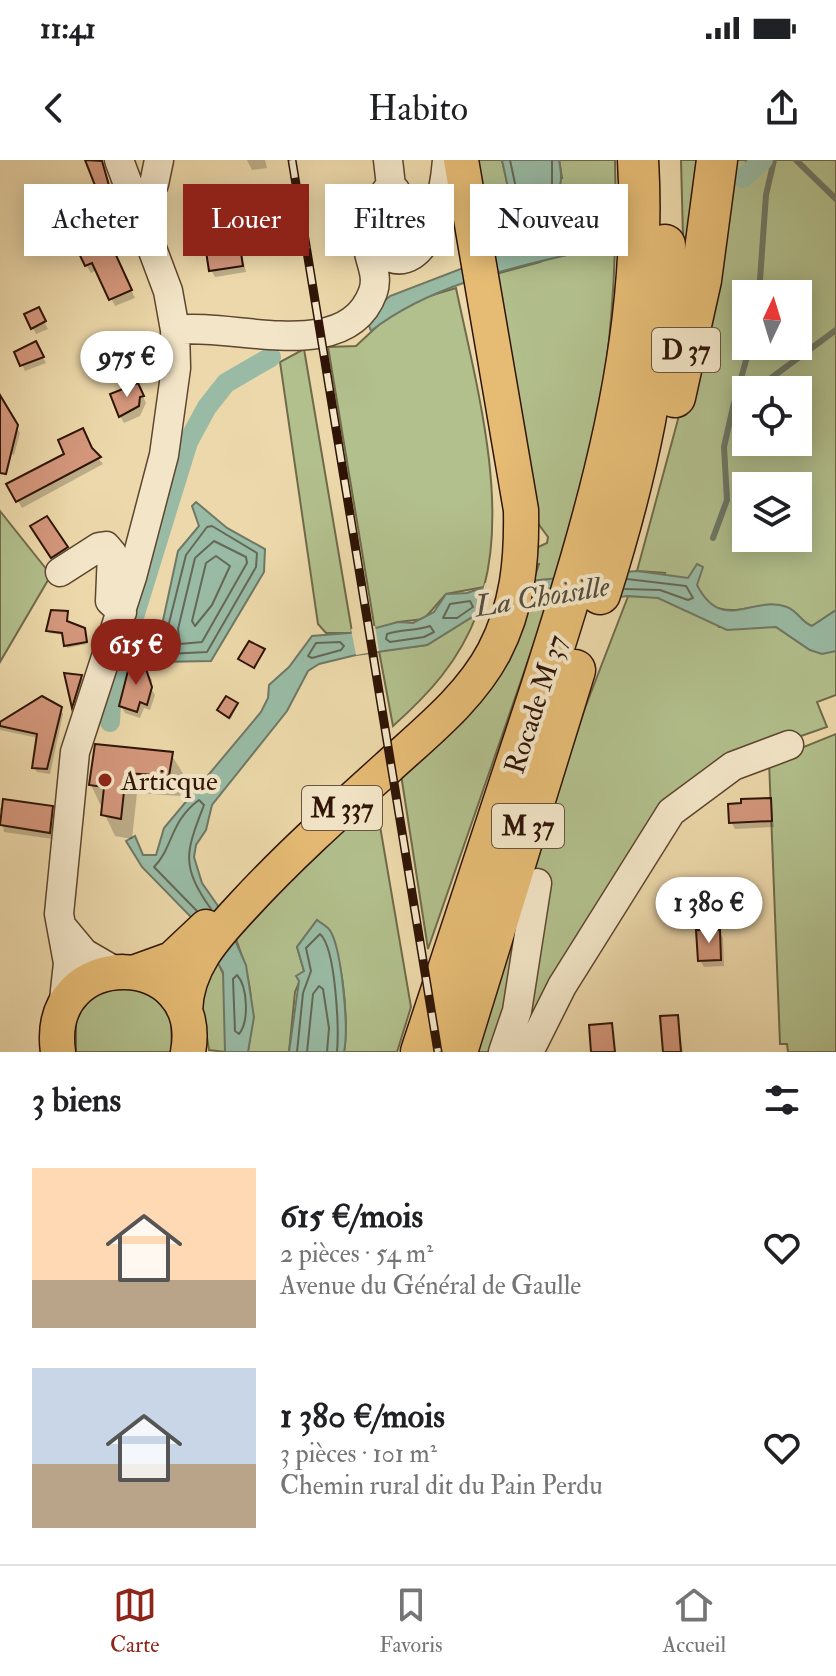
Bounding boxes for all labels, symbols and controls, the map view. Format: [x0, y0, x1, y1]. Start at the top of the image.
text: 11:41 [40, 10, 96, 47]
icon: back [32, 86, 76, 130]
text: Habito [368, 86, 468, 131]
icon: share [760, 86, 804, 130]
chip: Acheter [24, 184, 167, 256]
chip: Louer [183, 184, 309, 256]
chip: Filtres [325, 184, 454, 256]
chip: Nouveau [470, 184, 628, 256]
north arrow [732, 280, 812, 360]
map controls [732, 280, 812, 552]
road number: D 37 [652, 328, 720, 372]
pin: 975 € [71, 331, 183, 399]
text: 975 € [98, 341, 156, 373]
button: locate [732, 376, 812, 456]
button: layers [732, 472, 812, 552]
water label: La Choisille [471, 567, 613, 626]
pin: 615 € [80, 619, 192, 687]
text: 615 € [109, 629, 163, 661]
street label: Rocade M 37 [498, 630, 575, 778]
place label: Articque [120, 764, 218, 799]
marker: Articque [96, 771, 114, 789]
road number: M 337 [302, 786, 382, 830]
road number: M 37 [492, 804, 564, 848]
pin: 1 380 € [635, 877, 783, 945]
text: 1 380 € [674, 887, 744, 919]
icon: filters [760, 1078, 804, 1122]
text: 3 biens [32, 1079, 121, 1122]
text: 615 €/mois [280, 1195, 423, 1238]
icon: home [96, 1200, 192, 1296]
icon: heart [760, 1226, 804, 1270]
text: 2 pièces · 54 m² [280, 1238, 433, 1270]
text: Avenue du Général de Gaulle [280, 1270, 581, 1302]
text: 1 380 €/mois [280, 1395, 445, 1438]
icon: home [96, 1400, 192, 1496]
icon: heart [760, 1426, 804, 1470]
text: 3 pièces · 101 m² [280, 1438, 437, 1470]
text: Chemin rural dit du Pain Perdu [280, 1470, 603, 1502]
tab: Carte [110, 1583, 159, 1659]
tab: Favoris [379, 1583, 443, 1659]
tab: Accueil [662, 1583, 726, 1659]

